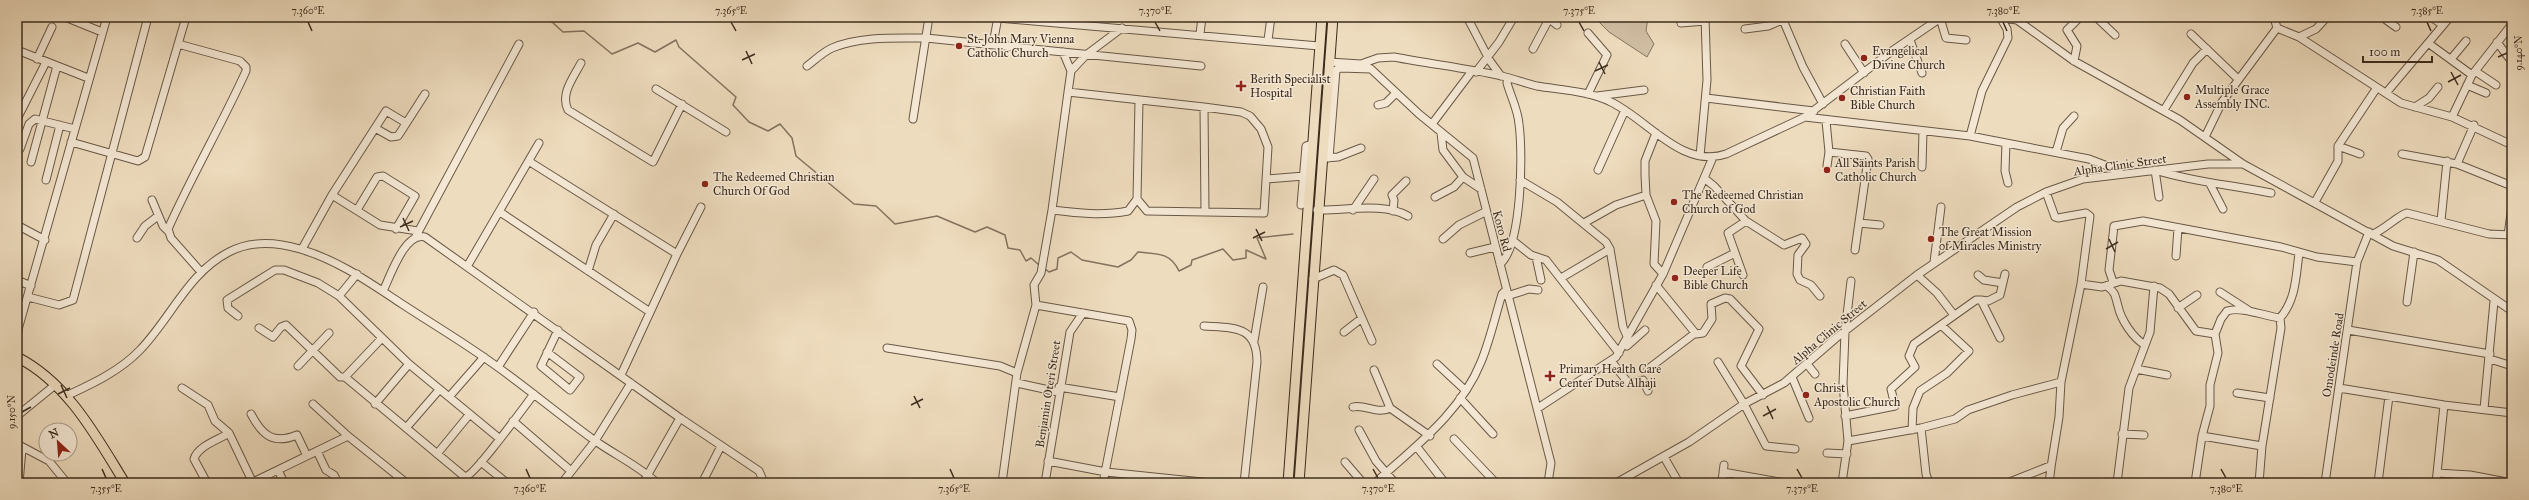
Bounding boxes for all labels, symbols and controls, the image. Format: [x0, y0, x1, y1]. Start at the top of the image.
text: 7.360°E [291, 5, 325, 17]
text: 7.365°E [715, 5, 747, 17]
text: 7.370°E [1138, 5, 1172, 17]
text: 7.375°E [1563, 5, 1595, 17]
text: 7.380°E [1986, 5, 2020, 17]
text: 7.385°E [2411, 5, 2443, 17]
place label: St. John Mary Vienna Catholic Church [967, 32, 1075, 60]
text: 9.140°N [2513, 35, 2525, 70]
scale bar [2363, 38, 2432, 64]
marker: St. John Mary Vienna Catholic Church [954, 41, 964, 51]
place label: Evangelical Divine Church [1872, 44, 1945, 72]
text: 100 m [2369, 45, 2400, 59]
marker: Evangelical Divine Church [1859, 53, 1869, 63]
place label: Berith Specialist Hospital [1250, 72, 1331, 100]
marker: Berith Specialist Hospital [1235, 80, 1247, 92]
place label: Multiple Grace Assembly INC. [2194, 83, 2270, 111]
place label: Christian Faith Bible Church [1850, 84, 1926, 112]
marker: Multiple Grace Assembly INC. [2182, 92, 2192, 102]
marker: Christian Faith Bible Church [1837, 93, 1847, 103]
street label: Alpha Clinic Street [2072, 151, 2168, 179]
place label: All Saints Parish Catholic Church [1834, 156, 1917, 184]
marker: All Saints Parish Catholic Church [1822, 165, 1832, 175]
place label: The Redeemed Christian Church Of God [713, 170, 835, 198]
marker: The Redeemed Christian Church Of God [700, 179, 710, 189]
place label: The Redeemed Christian Church of God [1682, 188, 1804, 216]
marker: The Redeemed Christian Church of God [1669, 197, 1679, 207]
street label: Koro Rd [1490, 209, 1514, 253]
place label: The Great Mission of Miracles Ministry [1939, 225, 2042, 253]
marker: The Great Mission of Miracles Ministry [1926, 234, 1936, 244]
place label: Deeper Life Bible Church [1683, 264, 1748, 292]
marker: Deeper Life Bible Church [1670, 273, 1680, 283]
street label: Alpha Clinic Street [1788, 296, 1870, 368]
street label: Omodeinde Road [2319, 312, 2347, 398]
street label: Benjamin Oteri Street [1033, 339, 1064, 449]
place label: Primary Health Care Center Dutse Alhaji [1559, 362, 1661, 390]
marker: Primary Health Care Center Dutse Alhaji [1544, 370, 1556, 382]
place label: Christ Apostolic Church [1813, 381, 1901, 409]
marker: Christ Apostolic Church [1801, 390, 1811, 400]
text: 9.150°N [6, 395, 18, 429]
north arrow [38, 422, 78, 462]
text: N [47, 425, 61, 441]
text: 7.355°E [90, 483, 122, 495]
text: 7.360°E [513, 483, 547, 495]
text: 7.365°E [938, 483, 970, 495]
text: 7.370°E [1361, 483, 1395, 495]
text: 7.375°E [1786, 483, 1818, 495]
text: 7.380°E [2209, 483, 2243, 495]

